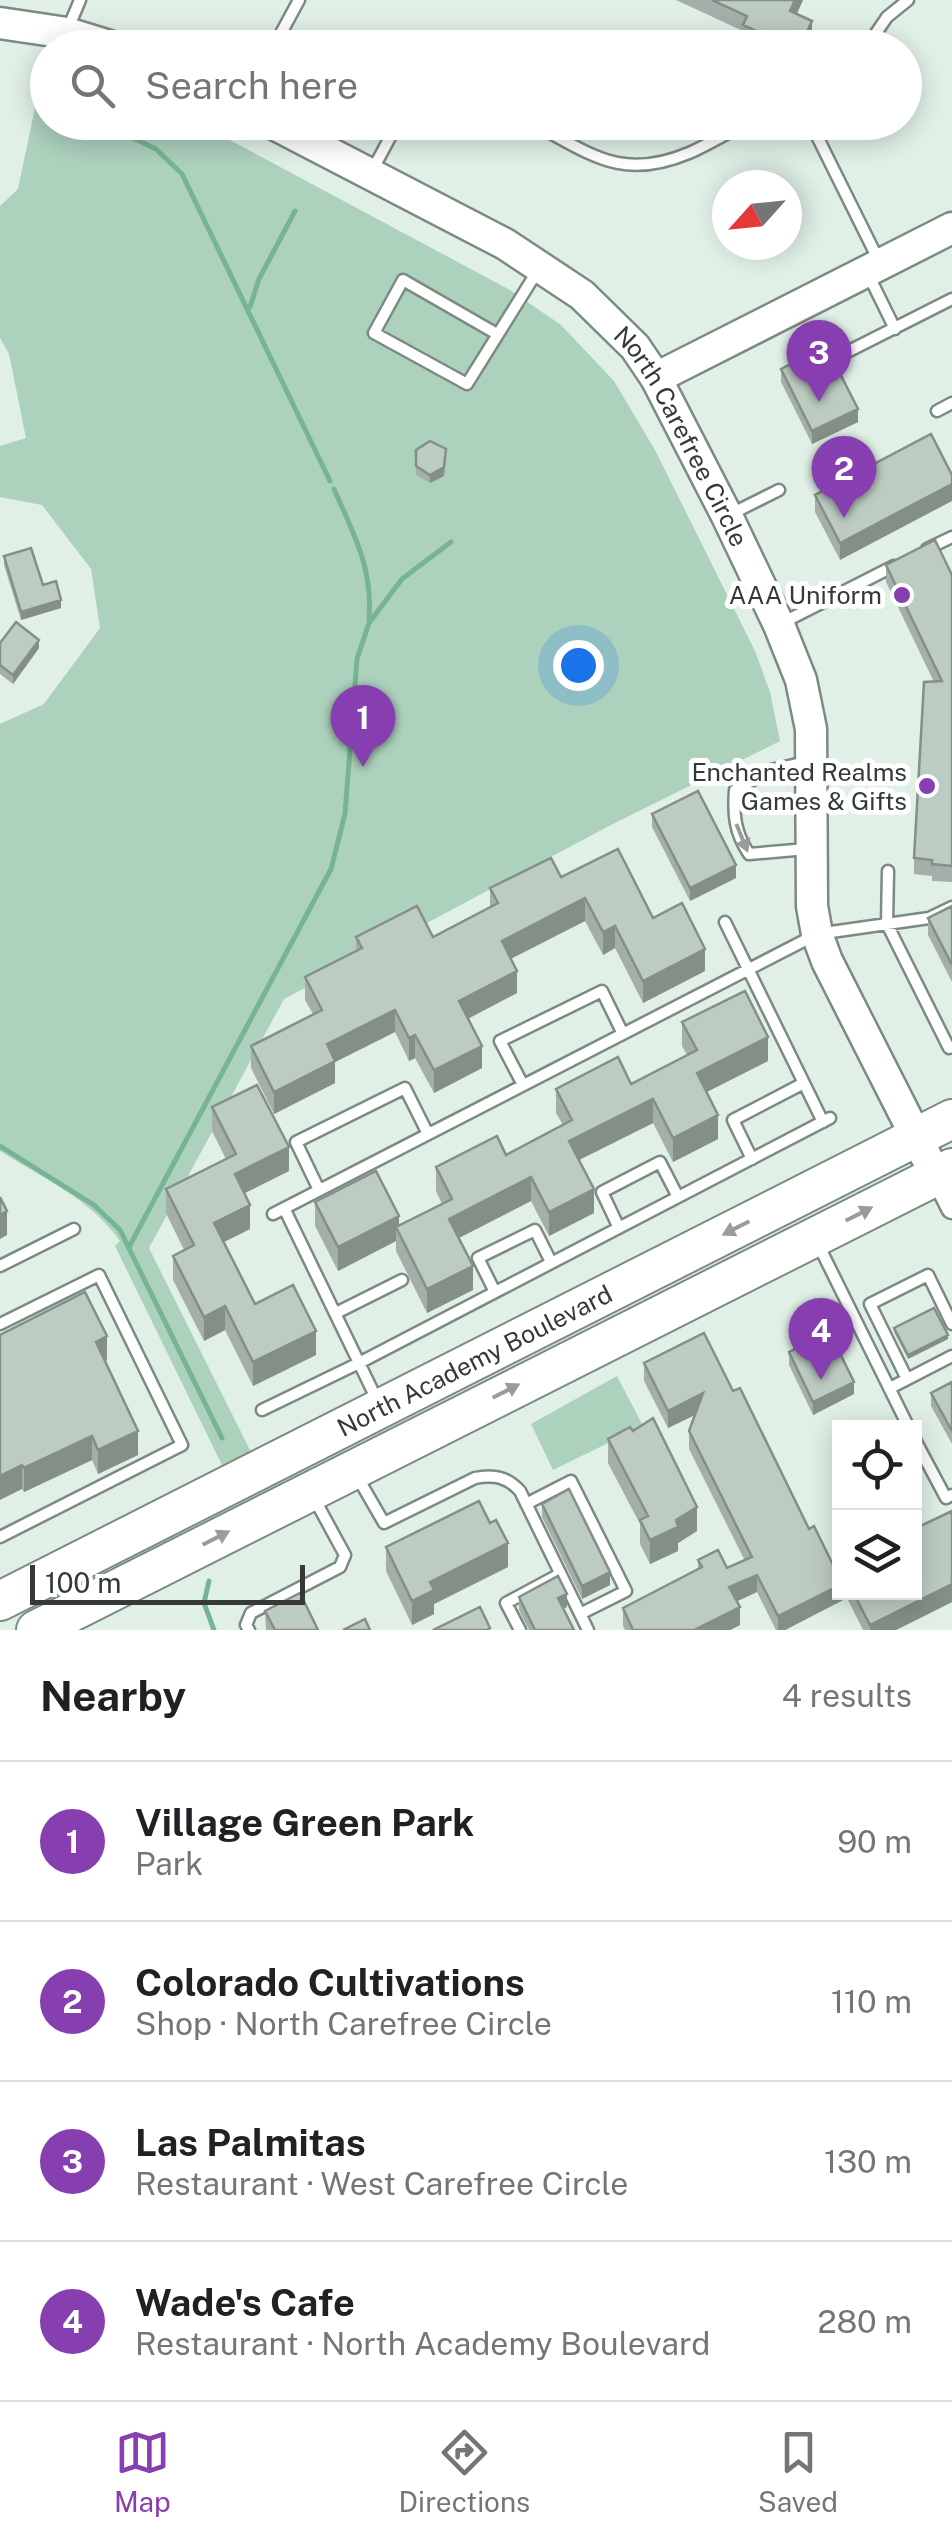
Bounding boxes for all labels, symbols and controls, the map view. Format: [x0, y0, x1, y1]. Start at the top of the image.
search box [30, 30, 922, 140]
icon: search [65, 58, 120, 113]
text: Search here [145, 63, 358, 108]
north arrow [712, 170, 802, 260]
street label: North Carefree Circle [608, 320, 754, 551]
pin: 3 [786, 320, 852, 402]
pin: 2 [812, 436, 876, 518]
place label: AAA Uniform [729, 580, 882, 610]
marker: AAA Uniform [891, 584, 913, 606]
your location [553, 640, 604, 691]
pin: 1 [330, 684, 396, 767]
place label: Enchanted Realms Games & Gifts [691, 757, 907, 816]
marker: Enchanted Realms Games & Gifts [916, 775, 938, 797]
one-way arrow [734, 823, 750, 853]
one-way arrow [845, 1206, 874, 1223]
one-way arrow [722, 1219, 751, 1236]
street label: North Academy Boulevard [332, 1279, 617, 1443]
pin: 4 [788, 1298, 854, 1380]
one-way arrow [492, 1383, 521, 1400]
map controls [832, 1420, 922, 1600]
button: locate [832, 1420, 922, 1510]
button: layers [832, 1510, 922, 1600]
one-way arrow [202, 1530, 231, 1547]
scale bar [30, 1560, 305, 1604]
text: 100 m [45, 1566, 122, 1599]
text: Nearby [40, 1671, 186, 1720]
text: 4 results [782, 1677, 912, 1714]
text: Village Green Park [135, 1800, 474, 1845]
text: 1 [66, 1823, 79, 1860]
text: 90 m [837, 1823, 912, 1860]
text: Park [135, 1845, 203, 1882]
text: Colorado Cultivations [135, 1960, 525, 2005]
text: 2 [62, 1983, 83, 2020]
text: 110 m [831, 1983, 912, 2020]
text: Shop · North Carefree Circle [135, 2005, 552, 2042]
text: Las Palmitas [135, 2120, 366, 2165]
text: 3 [62, 2143, 83, 2180]
text: 130 m [824, 2143, 912, 2180]
text: Restaurant · West Carefree Circle [135, 2165, 628, 2202]
text: Wade's Cafe [135, 2280, 355, 2325]
text: 4 [62, 2303, 83, 2340]
text: 280 m [817, 2303, 912, 2340]
text: Restaurant · North Academy Boulevard [135, 2325, 710, 2362]
tab: Map [114, 2425, 171, 2518]
tab: Directions [399, 2425, 530, 2518]
tab: Saved [758, 2425, 838, 2518]

